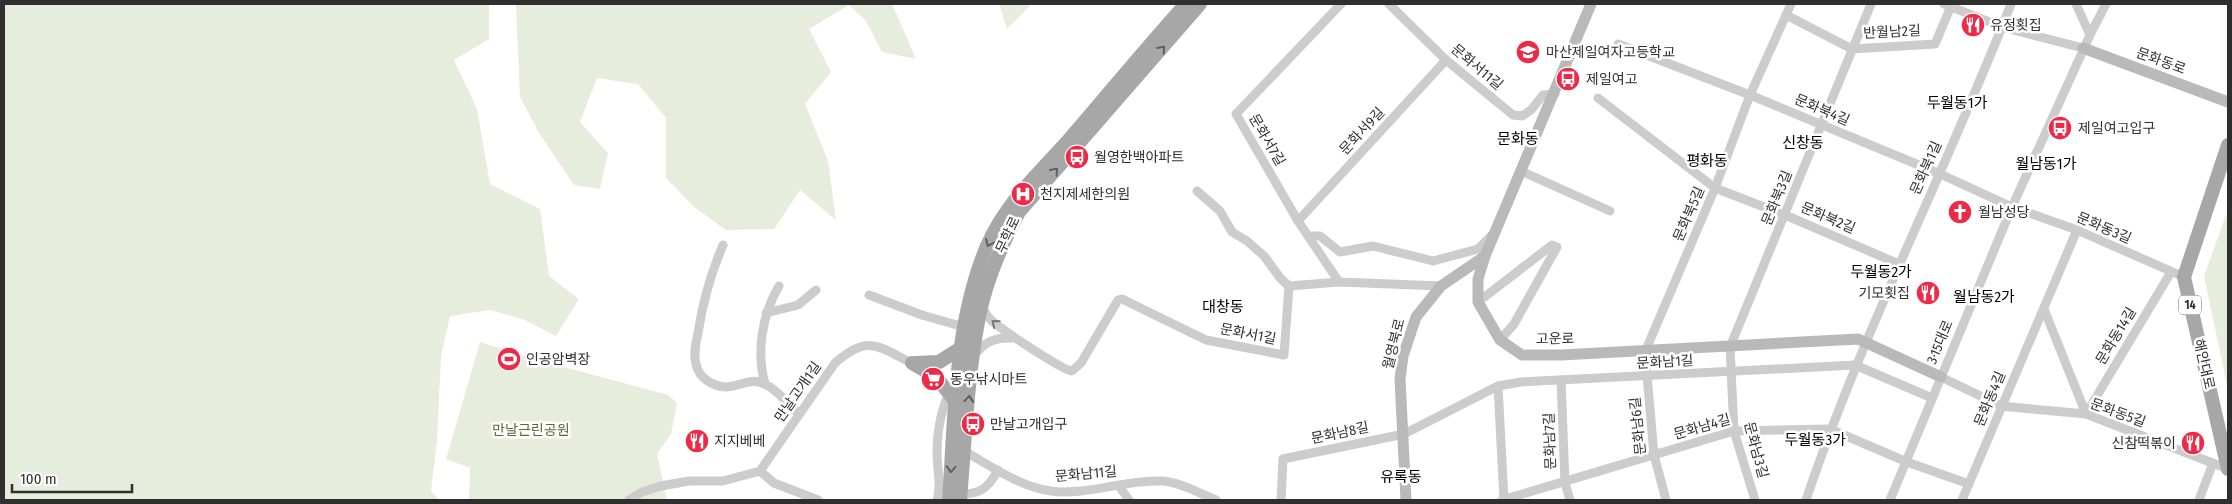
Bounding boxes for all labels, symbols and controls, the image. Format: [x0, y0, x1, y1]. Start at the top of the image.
restaurant icon: 유정횟집 [1960, 12, 1986, 38]
place label: 유정횟집 [1990, 17, 2042, 34]
street label: 반월남2길 [1863, 22, 1921, 42]
school or university icon: 마산제일여자고등학교 [1515, 39, 1541, 65]
street label: 문화서11길 [1448, 40, 1506, 94]
place label: 마산제일여자고등학교 [1546, 44, 1675, 61]
street label: 문화동로 [2134, 44, 2188, 78]
one-way arrow [1156, 45, 1165, 54]
bus stop icon: 제일여고 [1555, 66, 1581, 92]
place label: 제일여고 [1586, 71, 1638, 88]
street label: 문화북4길 [1792, 91, 1852, 129]
district label: 두월동1가 [1926, 94, 1988, 112]
street label: 문화서9길 [1336, 104, 1388, 158]
street label: 문화서7길 [1245, 111, 1289, 169]
bus stop icon: 제일여고입구 [2047, 115, 2073, 141]
place label: 제일여고입구 [2078, 120, 2155, 137]
district label: 문화동 [1497, 130, 1539, 148]
district label: 신창동 [1782, 134, 1824, 152]
street label: 문화북1길 [1907, 139, 1945, 197]
bus stop icon: 월영한백아파트 [1064, 144, 1090, 170]
place label: 월영한백아파트 [1094, 149, 1184, 166]
district label: 평화동 [1686, 152, 1728, 170]
district label: 월남동1가 [2015, 155, 2077, 173]
one-way arrow [1049, 168, 1058, 177]
street label: 문화북3길 [1758, 168, 1796, 228]
hospital icon: 천지제세한의원 [1010, 181, 1036, 207]
street label: 문화북5길 [1670, 184, 1708, 244]
place label: 천지제세한의원 [1040, 186, 1130, 203]
street label: 문화북2길 [1798, 199, 1858, 237]
church icon: 월남성당 [1947, 199, 1973, 225]
place label: 월남성당 [1978, 204, 2030, 221]
street label: 문화동3길 [2074, 209, 2134, 247]
street label: 무학로 [992, 214, 1024, 256]
one-way arrow [985, 238, 995, 247]
district label: 두월동2가 [1850, 263, 1912, 281]
restaurant icon: 기모횟집 [1915, 280, 1941, 306]
place label: 기모횟집 [1858, 285, 1910, 302]
district label: 월남동2가 [1953, 288, 2015, 306]
road number: 14 [2179, 296, 2201, 314]
district label: 대창동 [1202, 298, 1244, 316]
street label: 문화동14길 [2092, 304, 2140, 368]
street label: 월영북로 [1380, 317, 1409, 371]
street label: 3·15대로 [1923, 317, 1957, 366]
one-way arrow [992, 320, 1001, 329]
street label: 문화서1길 [1218, 320, 1278, 348]
street label: 고운로 [1536, 330, 1575, 348]
street label: 해안대로 [2190, 337, 2218, 391]
sports icon: 인공암벽장 [496, 346, 522, 372]
place label: 인공암벽장 [526, 351, 591, 368]
street label: 문화남1길 [1636, 352, 1694, 372]
street label: 만날고개1길 [771, 359, 825, 425]
supermarket icon: 동우낚시마트 [920, 366, 946, 392]
street label: 문화동4길 [1971, 369, 2009, 429]
place label: 동우낚시마트 [950, 371, 1027, 388]
one-way arrow [963, 395, 974, 403]
street label: 문화동5길 [2088, 395, 2148, 431]
street label: 문화남6길 [1626, 396, 1650, 456]
bus stop icon: 만날고개입구 [960, 411, 986, 437]
street label: 문화남4길 [1672, 411, 1732, 443]
street label: 문화남7길 [1541, 412, 1559, 470]
place label: 만날고개입구 [990, 416, 1067, 433]
street label: 문화남8길 [1310, 419, 1370, 447]
street label: 문화남3길 [1740, 420, 1772, 480]
park label: 만날근린공원 [492, 422, 570, 439]
restaurant icon: 지지베베 [684, 428, 710, 454]
restaurant icon: 신참떡볶이 [2180, 430, 2206, 456]
district label: 두월동3가 [1784, 431, 1846, 449]
place label: 지지베베 [714, 433, 766, 450]
place label: 신참떡볶이 [2112, 435, 2176, 452]
scale bar [12, 462, 132, 494]
street label: 문화남11길 [1054, 463, 1118, 485]
one-way arrow [946, 465, 957, 473]
district label: 유록동 [1380, 468, 1422, 486]
text: 100 m [20, 470, 57, 488]

